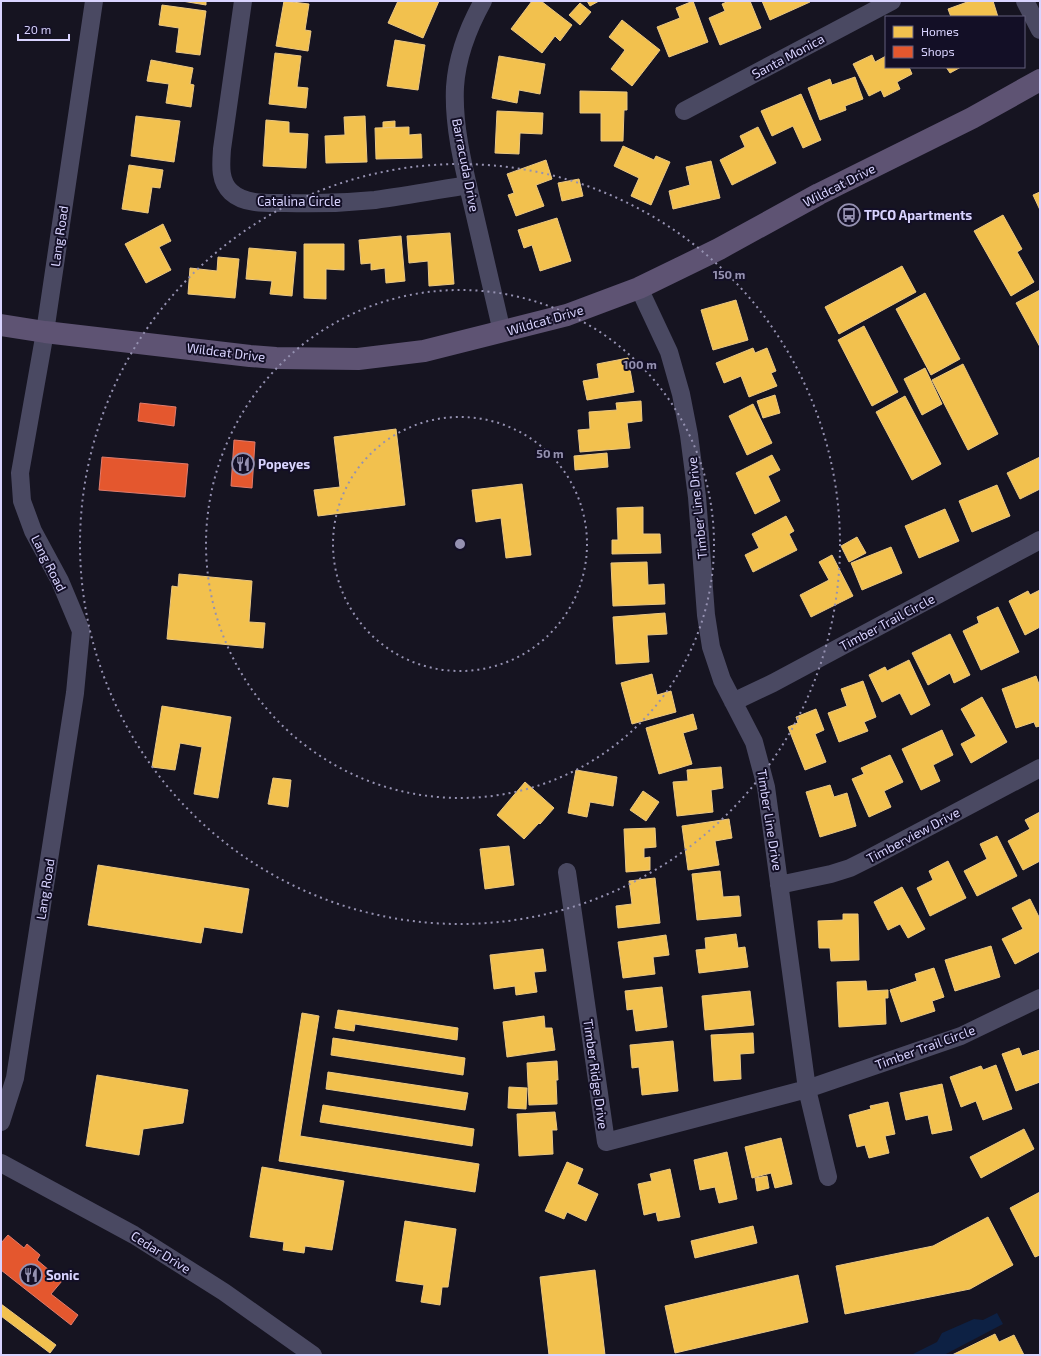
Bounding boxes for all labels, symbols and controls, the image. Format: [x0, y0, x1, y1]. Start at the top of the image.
scale bar [18, 16, 69, 42]
legend [885, 16, 1025, 68]
text: 20 m [24, 22, 51, 36]
text: Homes [921, 24, 959, 38]
street label: Santa Monica [749, 30, 827, 82]
text: Shops [921, 44, 955, 58]
street label: Barracuda Drive [449, 117, 483, 213]
street label: Wildcat Drive [800, 160, 878, 210]
street label: Catalina Circle [257, 193, 341, 209]
bus stop icon: TPCO Apartments [836, 202, 862, 228]
street label: Lang Road [47, 204, 71, 268]
place label: TPCO Apartments [864, 207, 972, 223]
text: 150 m [713, 267, 745, 281]
street label: Wildcat Drive [505, 301, 585, 339]
street label: Wildcat Drive [186, 339, 266, 365]
text: 100 m [623, 357, 657, 371]
text: 50 m [536, 446, 564, 460]
restaurant icon: Popeyes [230, 451, 256, 477]
place label: Popeyes [258, 456, 310, 472]
street label: Timber Line Drive [684, 456, 710, 560]
street label: Lang Road [28, 532, 70, 594]
centre of rings [453, 537, 467, 551]
street label: Timber Trail Circle [837, 590, 937, 654]
street label: Timber Line Drive [754, 768, 786, 872]
street label: Timberview Drive [864, 804, 962, 866]
street label: Lang Road [32, 857, 58, 921]
street label: Timber Ridge Drive [580, 1018, 612, 1130]
street label: Timber Trail Circle [873, 1021, 977, 1073]
street label: Cedar Drive [128, 1227, 194, 1277]
restaurant icon: Sonic [18, 1262, 44, 1288]
place label: Sonic [46, 1267, 80, 1283]

